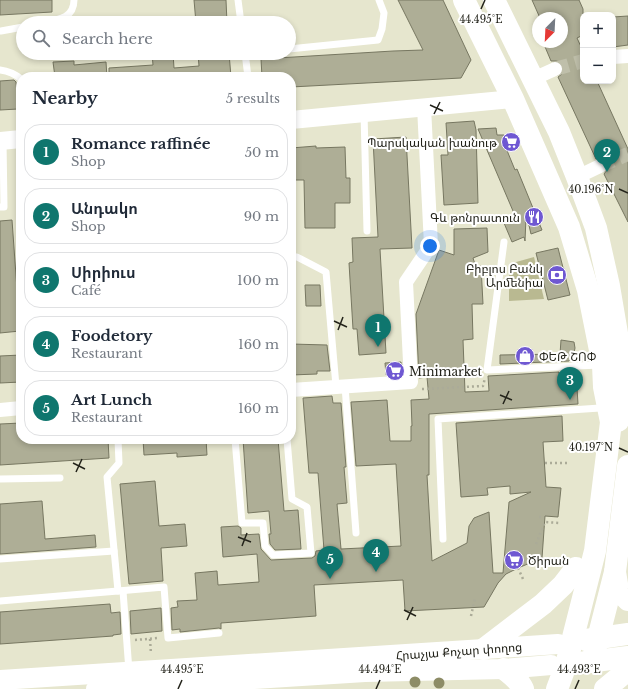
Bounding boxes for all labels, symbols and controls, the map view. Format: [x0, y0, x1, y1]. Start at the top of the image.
north arrow [532, 12, 568, 48]
map controls [580, 12, 616, 84]
button: + [580, 12, 616, 48]
text: 44.495°E [459, 13, 503, 26]
search box [16, 16, 296, 60]
icon: search [30, 27, 52, 49]
text: Search here [62, 29, 153, 48]
button: − [580, 48, 616, 84]
text: Nearby [32, 88, 98, 109]
text: 5 results [226, 90, 280, 107]
supermarket icon: Պարսկական խանութ [500, 131, 522, 153]
text: Romance raffinée [71, 134, 211, 153]
place label: Պարսկական խանութ [367, 135, 498, 150]
pin: 2 [594, 139, 620, 172]
text: 1 [43, 144, 49, 161]
text: 50 m [245, 144, 279, 161]
text: Shop [71, 153, 106, 170]
text: 40.196°N [568, 183, 614, 196]
text: Անդակո [71, 199, 138, 218]
restaurant icon: Գև թոնրատուն [523, 206, 545, 228]
text: 2 [42, 208, 50, 225]
text: 90 m [244, 208, 279, 225]
place label: Գև թոնրատուն [430, 210, 520, 225]
text: Shop [71, 218, 106, 235]
your location [420, 236, 440, 256]
place label: Բիբլոս Բանկ Արմենիա [466, 261, 543, 290]
text: Սիրիուս [71, 263, 136, 282]
bank icon: Բիբլոս Բանկ Արմենիա [546, 264, 568, 286]
text: 3 [42, 272, 50, 289]
text: 100 m [237, 272, 279, 289]
text: Café [71, 282, 101, 299]
pin: 1 [365, 314, 391, 347]
text: Foodetory [71, 326, 153, 345]
text: 4 [42, 336, 50, 353]
text: 160 m [238, 336, 279, 353]
text: Restaurant [71, 345, 143, 362]
shop icon: ՓԵԹ ՇՈՓ [514, 345, 536, 367]
place label: ՓԵԹ ՇՈՓ [539, 349, 597, 364]
supermarket icon: Minimarket [384, 360, 406, 382]
place label: Minimarket [409, 364, 483, 379]
pin: 3 [557, 367, 583, 400]
text: Art Lunch [71, 390, 152, 409]
text: 5 [42, 400, 50, 417]
text: 160 m [238, 400, 279, 417]
text: Restaurant [71, 409, 143, 426]
text: 40.197°N [569, 441, 613, 454]
pin: 4 [363, 539, 389, 572]
pin: 5 [317, 546, 343, 579]
supermarket icon: Ծիրան [503, 549, 525, 571]
place label: Ծիրան [528, 553, 569, 568]
street label: Հրաչյա Քոչար փողոց [395, 639, 523, 663]
text: 44.495°E [160, 663, 204, 676]
text: 44.494°E [358, 663, 402, 676]
text: 44.493°E [557, 663, 601, 676]

